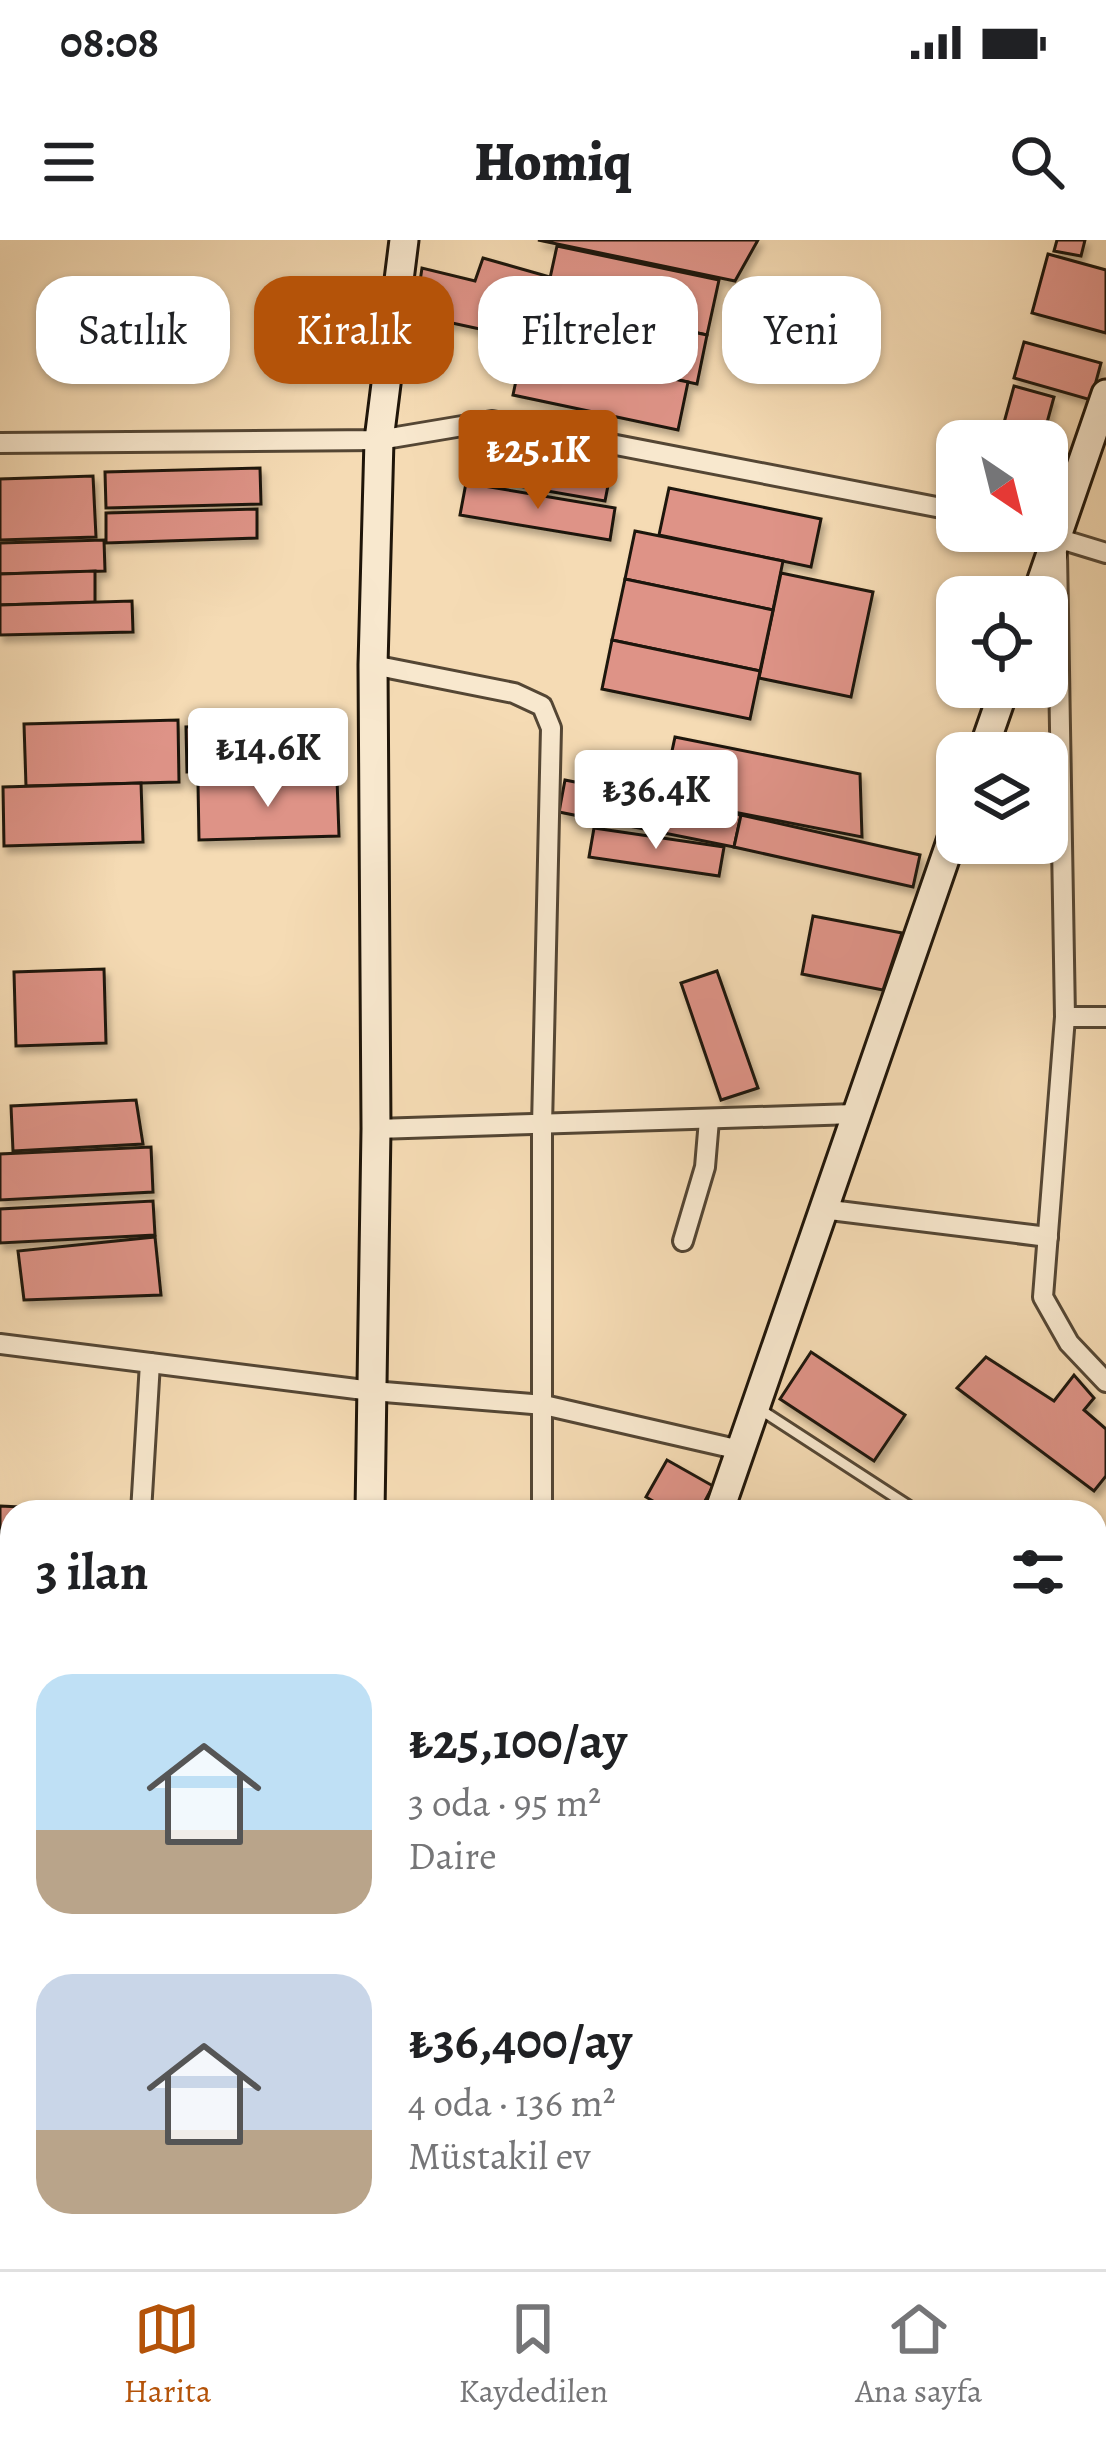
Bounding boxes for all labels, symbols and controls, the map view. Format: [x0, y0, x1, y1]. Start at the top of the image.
text: 08:08 [60, 11, 159, 73]
text: Homiq [475, 125, 631, 199]
icon: menu [36, 129, 102, 195]
icon: search [1004, 129, 1070, 195]
chip: Satılık [36, 276, 230, 384]
chip: Kiralık [254, 276, 454, 384]
chip: Filtreler [478, 276, 698, 384]
chip: Yeni [722, 276, 881, 384]
pin: ₺25.1K [440, 410, 636, 512]
north arrow [936, 420, 1068, 552]
map controls [936, 420, 1068, 864]
text: ₺25.1K [486, 422, 590, 475]
button: locate [936, 576, 1068, 708]
pin: ₺14.6K [170, 708, 366, 810]
text: ₺14.6K [215, 720, 321, 773]
button: layers [936, 732, 1068, 864]
pin: ₺36.4K [558, 750, 754, 852]
text: ₺36.4K [602, 762, 710, 815]
text: 3 ilan [36, 1537, 148, 1607]
icon: filters [1005, 1539, 1071, 1605]
text: ₺25,100/ay [408, 1706, 627, 1776]
icon: home [132, 1722, 276, 1866]
text: 3 oda · 95 m² [408, 1776, 601, 1829]
text: Daire [408, 1829, 497, 1882]
text: ₺36,400/ay [408, 2006, 632, 2076]
icon: home [132, 2022, 276, 2166]
text: 4 oda · 136 m² [408, 2076, 616, 2129]
text: Müstakil ev [408, 2129, 591, 2182]
tab: Harita [124, 2296, 211, 2413]
tab: Kaydedilen [458, 2296, 608, 2413]
tab: Ana sayfa [855, 2296, 982, 2413]

